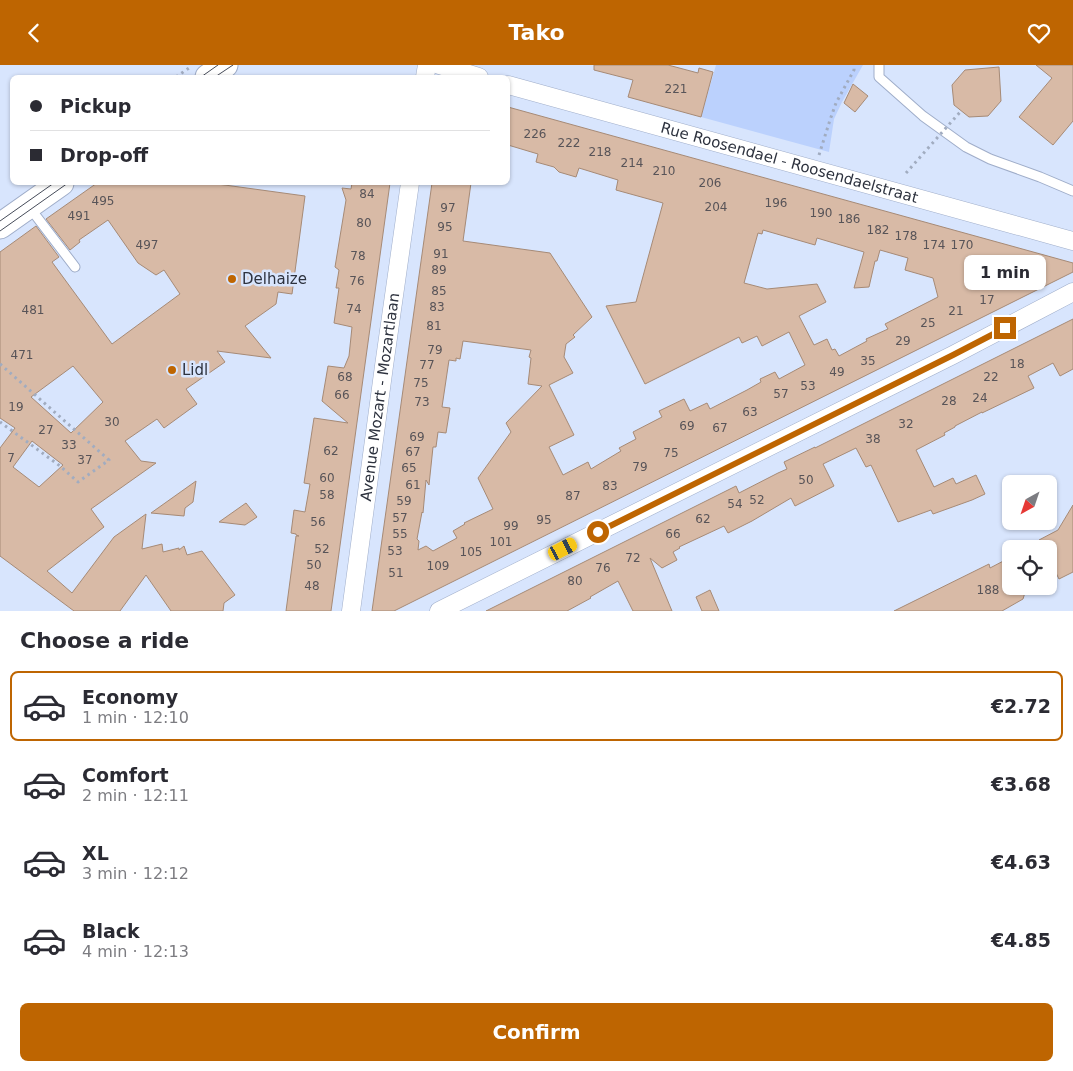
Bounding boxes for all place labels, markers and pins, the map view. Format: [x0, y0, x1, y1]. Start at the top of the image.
place label: Delhaize [242, 270, 307, 288]
marker: Delhaize [226, 273, 238, 285]
place label: Lidl [182, 361, 208, 379]
marker: Lidl [166, 364, 178, 376]

